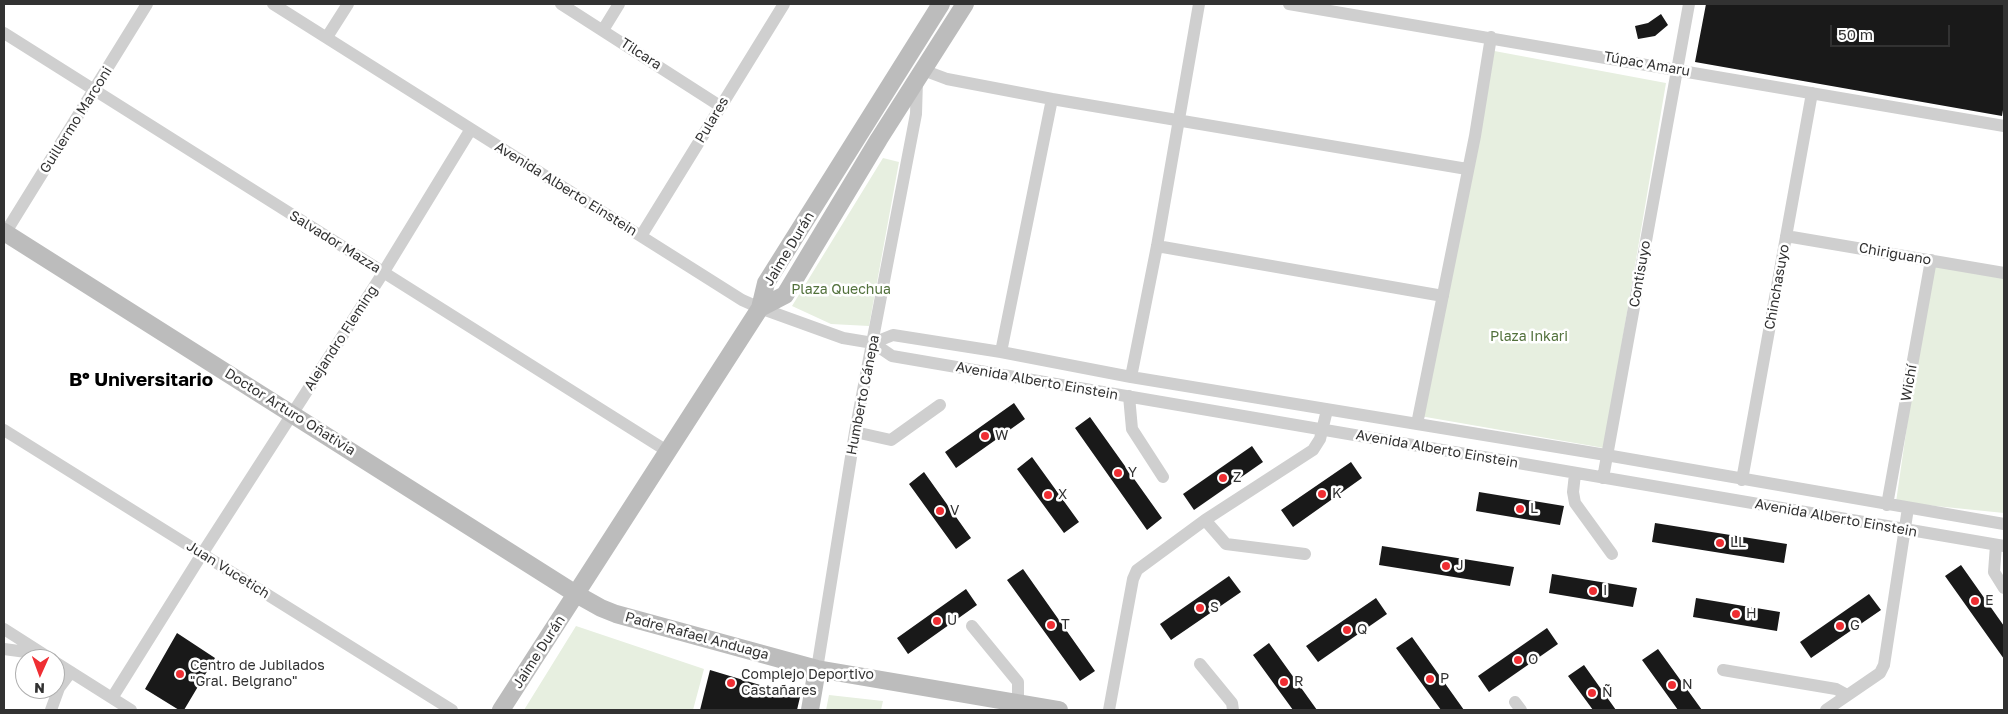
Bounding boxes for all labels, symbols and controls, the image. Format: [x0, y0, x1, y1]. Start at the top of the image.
scale bar [1833, 15, 1953, 47]
text: 50 m [1838, 25, 1873, 43]
street label: Tilcara [617, 35, 665, 73]
street label: Túpac Amaru [1603, 48, 1691, 80]
street label: Guillermo Marconi [36, 64, 116, 176]
street label: Pulares [692, 94, 732, 146]
street label: Avenida Alberto Einstein [492, 138, 640, 240]
street label: Salvador Mazza [286, 207, 384, 277]
street label: Jaime Durán [760, 209, 818, 289]
street label: Contisuyo [1626, 239, 1654, 309]
street label: Chiriguano [1858, 239, 1932, 269]
street label: Chinchasuyo [1761, 243, 1793, 331]
street label: Alejandro Fleming [301, 282, 381, 394]
park label: Plaza Quechua [791, 282, 891, 298]
park label: Plaza Inkari [1490, 329, 1568, 345]
street label: Humberto Cánepa [843, 333, 883, 457]
street label: Avenida Alberto Einstein [955, 358, 1119, 404]
street label: Wichí [1897, 363, 1921, 403]
street label: Doctor Arturo Oñativia [222, 365, 358, 459]
district label: Bº Universitario [69, 369, 213, 391]
street label: Avenida Alberto Einstein [1355, 426, 1519, 472]
place label: W [995, 428, 1008, 444]
marker: W [979, 430, 991, 442]
place label: Y [1128, 465, 1137, 481]
marker: Y [1112, 467, 1124, 479]
place label: Z [1233, 470, 1241, 486]
marker: Z [1217, 472, 1229, 484]
place label: K [1332, 486, 1342, 502]
place label: X [1058, 487, 1067, 503]
marker: K [1316, 488, 1328, 500]
marker: X [1042, 489, 1054, 501]
street label: Avenida Alberto Einstein [1754, 495, 1918, 541]
place label: L [1530, 501, 1538, 517]
place label: V [950, 503, 959, 519]
marker: L [1514, 503, 1526, 515]
marker: V [934, 505, 946, 517]
place label: LL [1730, 535, 1746, 551]
marker: LL [1714, 537, 1726, 549]
street label: Juan Vucetich [183, 538, 273, 602]
place label: J [1456, 558, 1464, 574]
marker: J [1440, 560, 1452, 572]
place label: I [1603, 583, 1607, 599]
marker: I [1587, 585, 1599, 597]
place label: E [1985, 593, 1994, 609]
marker: E [1969, 595, 1981, 607]
place label: S [1210, 600, 1219, 616]
marker: S [1194, 602, 1206, 614]
place label: H [1746, 606, 1757, 622]
marker: H [1730, 608, 1742, 620]
street label: Padre Rafael Anduaga [623, 609, 771, 663]
street label: Jaime Durán [509, 612, 569, 692]
place label: U [947, 613, 957, 629]
marker: U [931, 615, 943, 627]
place label: T [1061, 617, 1070, 633]
place label: G [1850, 618, 1860, 634]
marker: T [1045, 619, 1057, 631]
marker: G [1834, 620, 1846, 632]
place label: Q [1357, 622, 1367, 638]
marker: Q [1341, 624, 1353, 636]
north arrow [15, 649, 65, 699]
place label: O [1528, 652, 1538, 668]
marker: O [1512, 654, 1524, 666]
place label: Centro de Jubilados "Gral. Belgrano" [190, 658, 325, 690]
place label: Complejo Deportivo Castañares [741, 667, 874, 700]
marker: Centro de Jubilados "Gral. Belgrano" [174, 668, 186, 680]
place label: P [1440, 671, 1449, 687]
marker: P [1424, 673, 1436, 685]
place label: R [1294, 674, 1304, 690]
marker: R [1278, 676, 1290, 688]
marker: Complejo Deportivo Castañares [725, 677, 737, 689]
place label: N [1682, 677, 1693, 693]
marker: N [1666, 679, 1678, 691]
text: N [34, 680, 45, 697]
place label: Ñ [1602, 685, 1613, 701]
marker: Ñ [1586, 687, 1598, 699]

